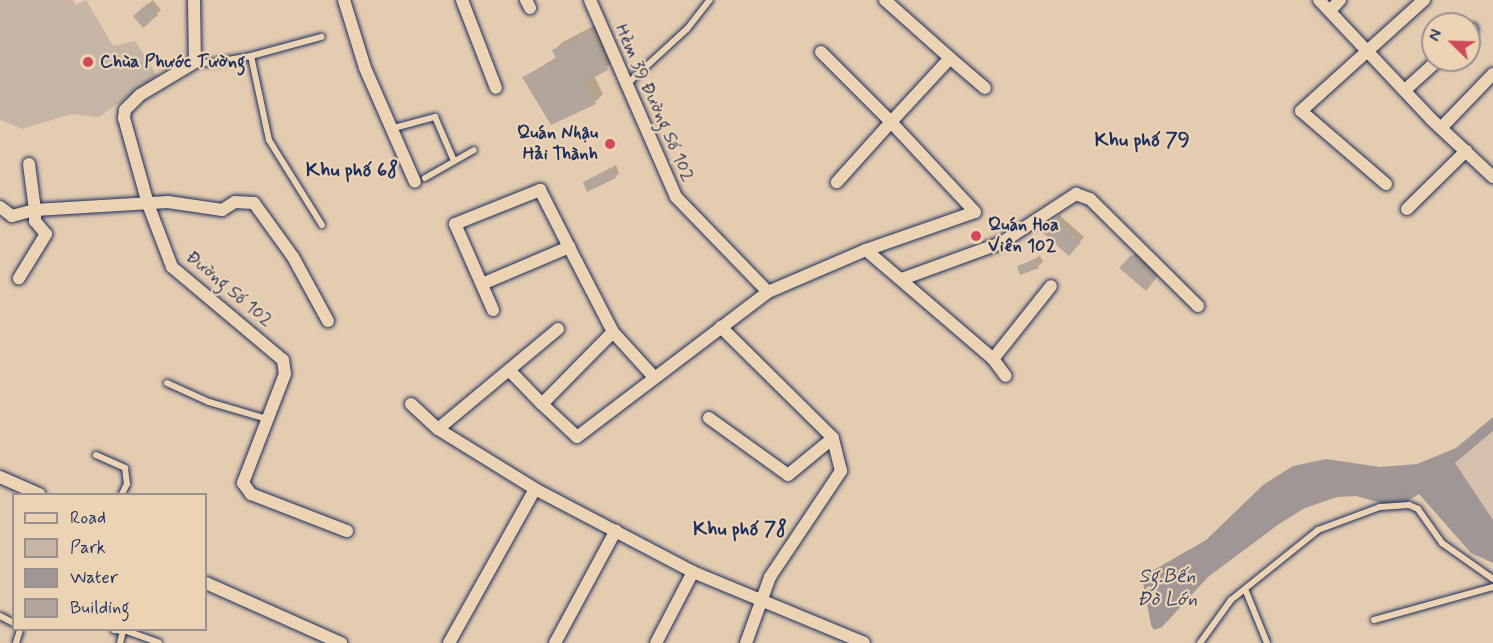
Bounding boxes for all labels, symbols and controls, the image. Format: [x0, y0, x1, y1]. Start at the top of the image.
north arrow [1421, 12, 1481, 72]
street label: Hẻm 39 Đường Số 102 [610, 21, 698, 185]
text: N [1424, 27, 1448, 45]
place label: Chùa Phước Tường [100, 51, 244, 73]
marker: Chùa Phước Tường [81, 55, 95, 69]
place label: Quán Nhậu Hải Thành [516, 123, 598, 166]
district label: Khu phố 79 [1094, 128, 1190, 152]
marker: Quán Nhậu Hải Thành [603, 137, 617, 151]
district label: Khu phố 68 [306, 158, 398, 182]
place label: Quán Hoa Viên 102 [988, 215, 1060, 258]
marker: Quán Hoa Viên 102 [969, 229, 983, 243]
street label: Đường Số 102 [181, 247, 277, 331]
legend [12, 493, 207, 631]
text: Road [70, 506, 106, 530]
district label: Khu phố 78 [693, 517, 787, 541]
text: Park [70, 536, 106, 560]
water label: Sg.Bến Đò Lớn [1137, 565, 1197, 612]
text: Water [70, 566, 118, 590]
text: Building [70, 596, 130, 620]

